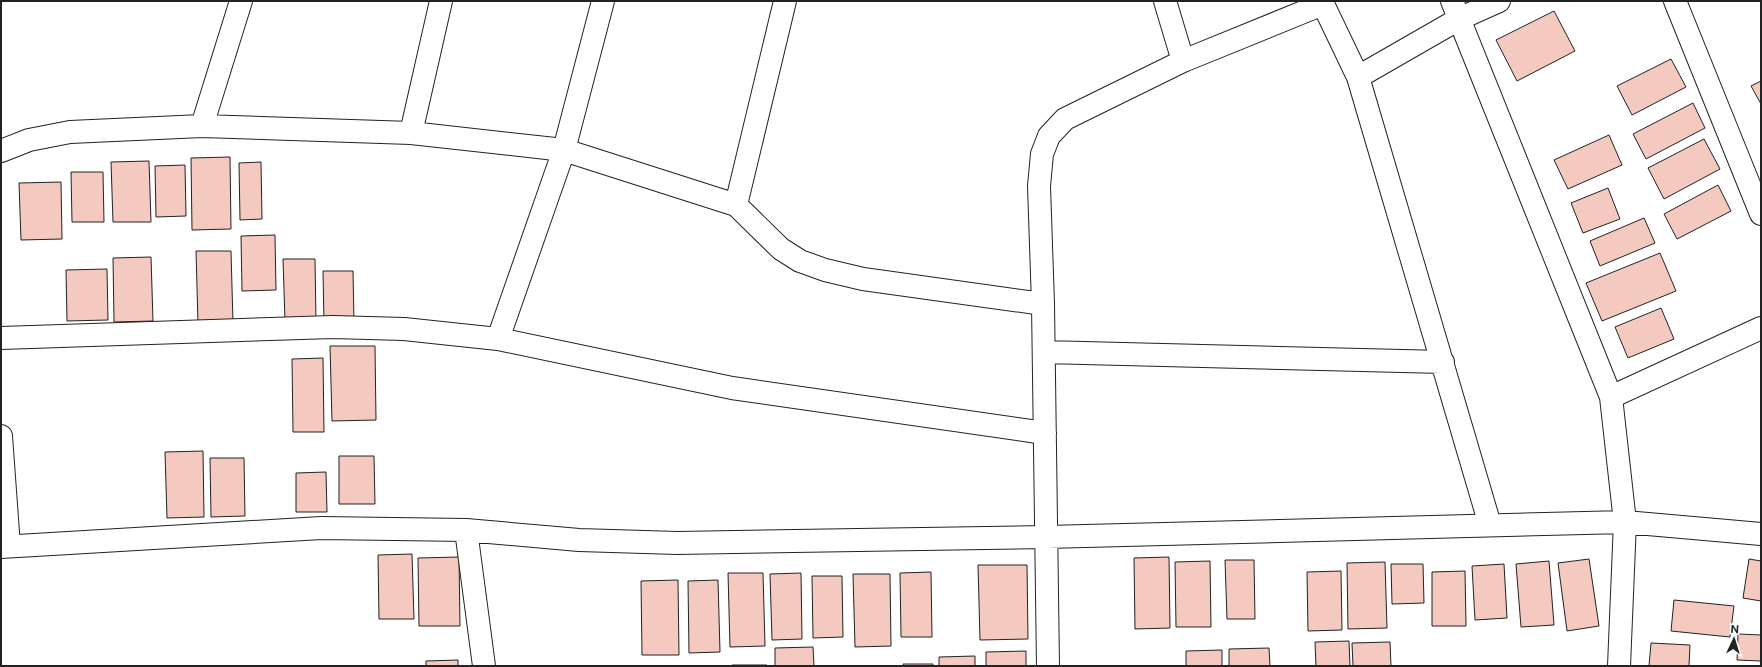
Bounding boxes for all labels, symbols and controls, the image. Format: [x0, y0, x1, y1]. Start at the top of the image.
north arrow [1714, 619, 1754, 659]
text: N [1730, 623, 1739, 635]

